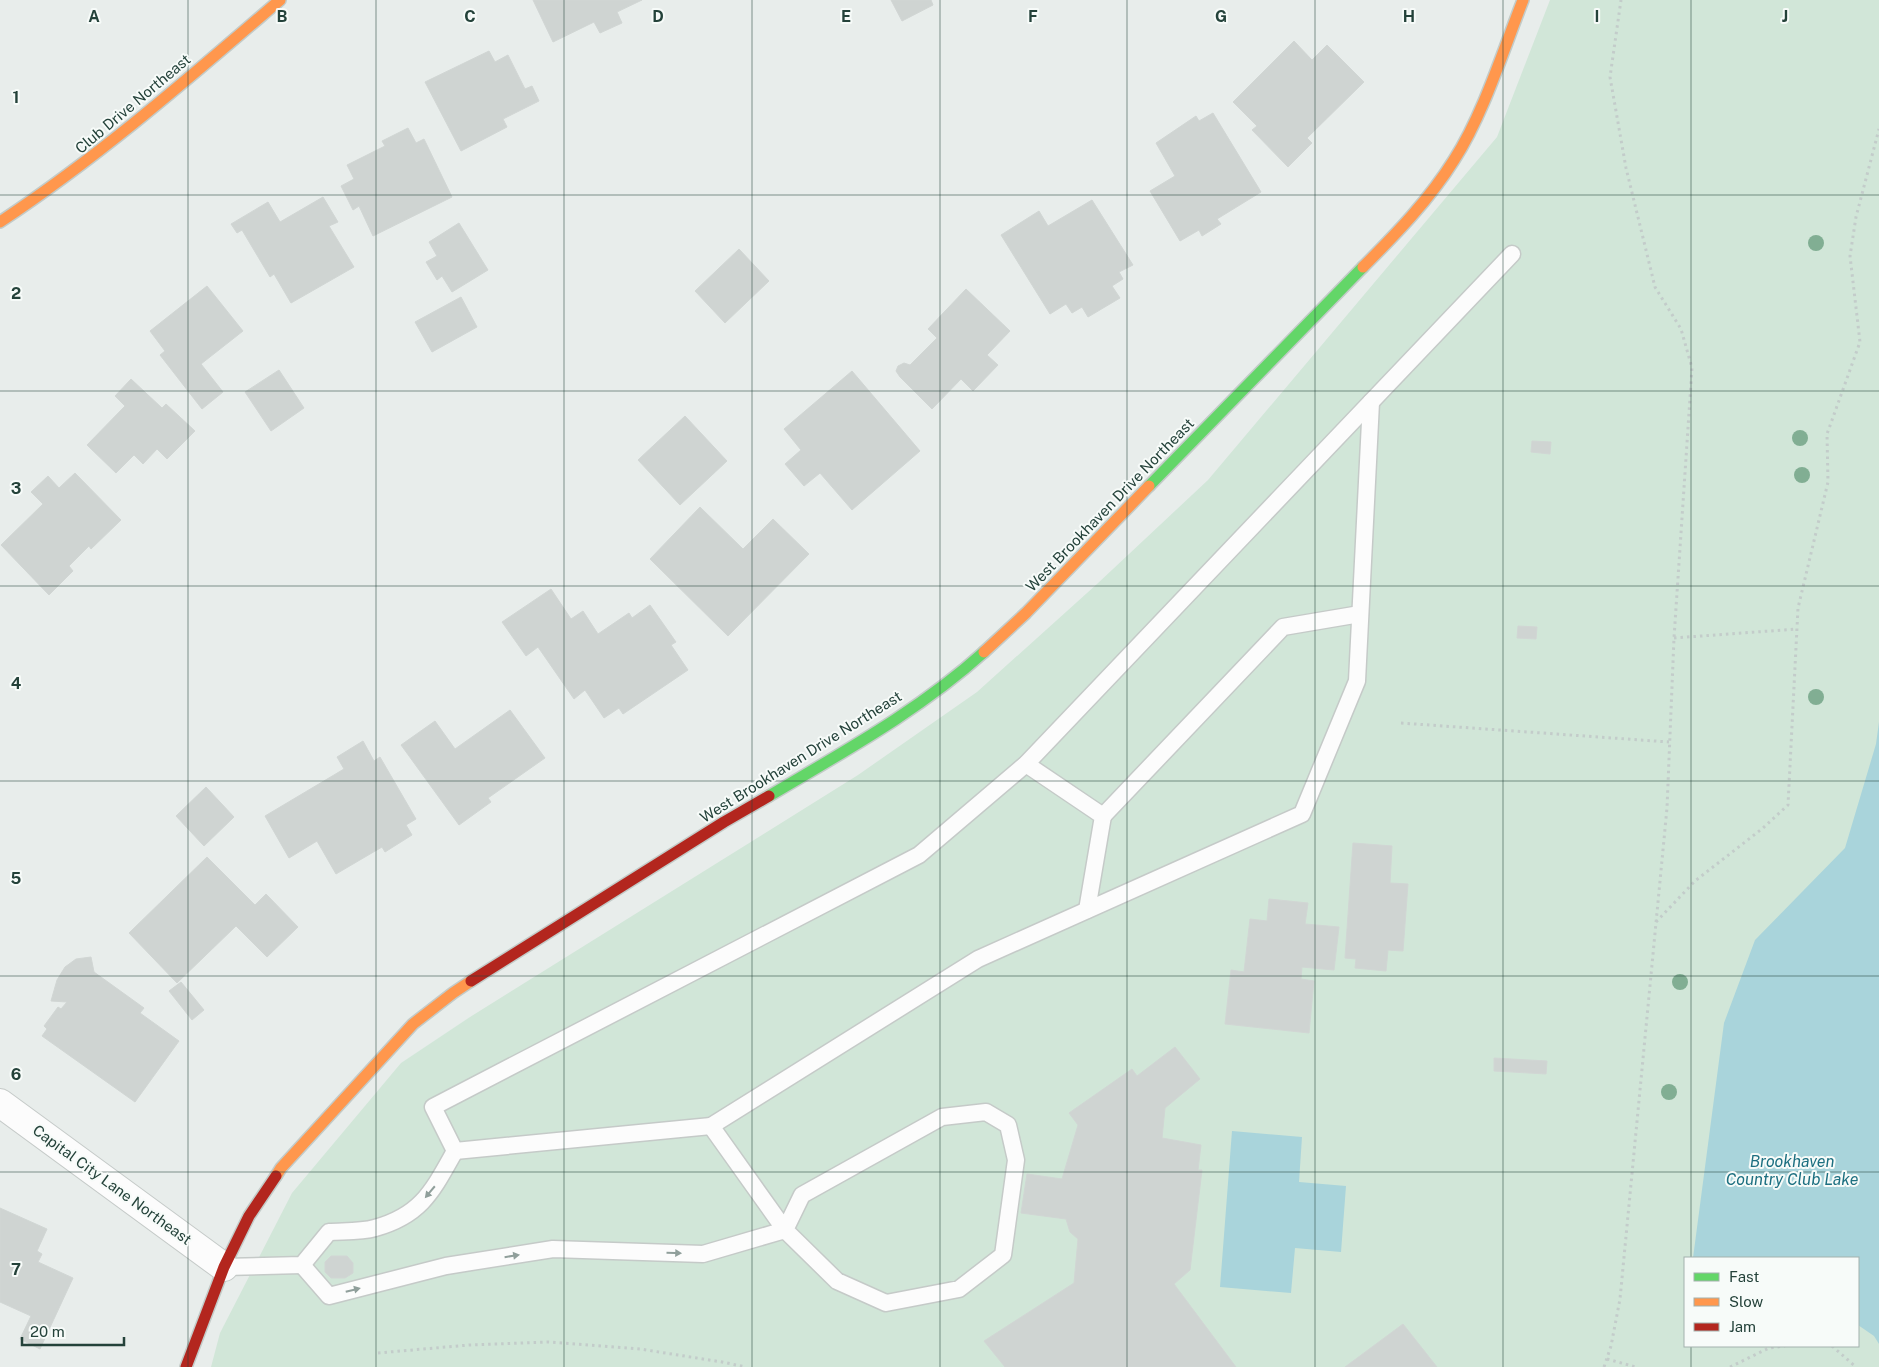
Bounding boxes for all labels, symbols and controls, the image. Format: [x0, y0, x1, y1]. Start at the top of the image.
text: A [88, 7, 100, 26]
text: B [277, 7, 288, 26]
text: C [464, 7, 476, 26]
text: D [652, 7, 664, 26]
text: E [841, 7, 851, 26]
text: F [1028, 7, 1038, 26]
text: G [1215, 7, 1227, 26]
text: H [1403, 7, 1415, 26]
text: I [1595, 7, 1599, 26]
text: J [1782, 7, 1788, 26]
street label: Club Drive Northeast [72, 50, 194, 157]
text: 1 [13, 88, 19, 107]
text: 2 [11, 284, 21, 303]
street label: West Brookhaven Drive Northeast [1022, 414, 1197, 595]
text: 3 [11, 479, 21, 498]
text: 4 [11, 674, 22, 693]
street label: West Brookhaven Drive Northeast [697, 687, 905, 826]
text: 5 [11, 869, 22, 888]
text: 6 [11, 1065, 21, 1084]
street label: Capital City Lane Northeast [30, 1121, 195, 1248]
water label: Brookhaven Country Club Lake [1726, 1152, 1859, 1189]
one-way arrow [424, 1186, 436, 1198]
one-way arrow [666, 1249, 682, 1257]
one-way arrow [504, 1251, 520, 1259]
legend [1684, 1257, 1859, 1347]
text: 7 [11, 1260, 21, 1279]
text: Fast [1729, 1268, 1759, 1285]
one-way arrow [346, 1286, 361, 1294]
text: Slow [1729, 1293, 1764, 1310]
scale bar [22, 1314, 125, 1346]
text: Jam [1729, 1318, 1756, 1335]
text: 20 m [30, 1323, 65, 1340]

